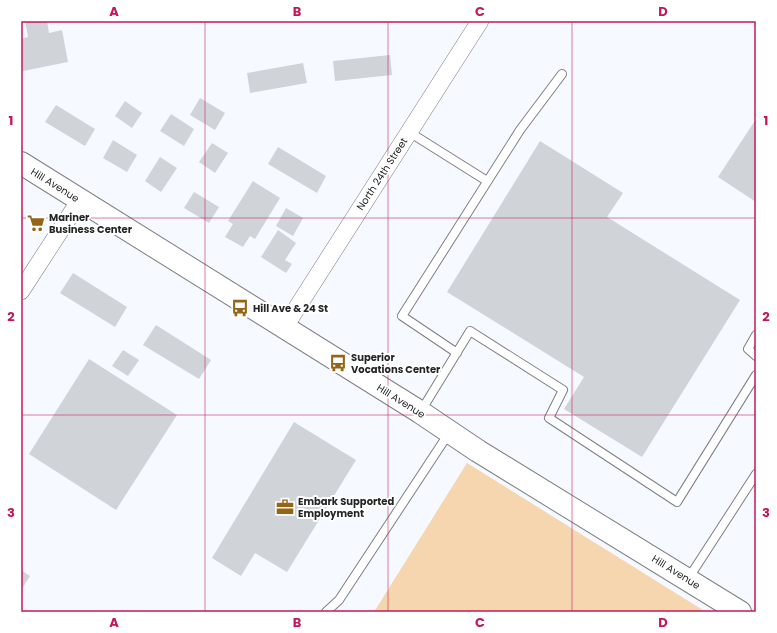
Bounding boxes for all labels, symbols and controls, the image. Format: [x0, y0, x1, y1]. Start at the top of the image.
text: A [109, 2, 119, 21]
text: B [293, 2, 302, 21]
text: C [475, 2, 485, 21]
text: D [658, 2, 668, 21]
text: 1 [9, 111, 13, 130]
text: 1 [764, 111, 768, 130]
street label: North 24th Street [353, 134, 411, 213]
street label: Hill Avenue [28, 164, 82, 206]
place label: Mariner Business Center [49, 210, 133, 237]
supermarket icon: Mariner Business Center [26, 213, 46, 233]
bus stop icon: Hill Ave & 24 St [230, 298, 250, 318]
place label: Hill Ave & 24 St [253, 301, 328, 316]
text: 2 [7, 307, 15, 326]
text: 2 [762, 307, 770, 326]
place label: Superior Vocations Center [351, 350, 441, 377]
bus stop icon: Superior Vocations Center [328, 353, 348, 373]
street label: Hill Avenue [374, 380, 428, 422]
place label: Embark Supported Employment [298, 494, 394, 521]
office icon: Embark Supported Employment [275, 497, 295, 517]
text: 3 [7, 503, 15, 522]
text: 3 [762, 503, 770, 522]
street label: Hill Avenue [649, 551, 703, 593]
text: A [109, 613, 119, 632]
text: B [293, 613, 302, 632]
text: C [475, 613, 485, 632]
text: D [658, 613, 668, 632]

